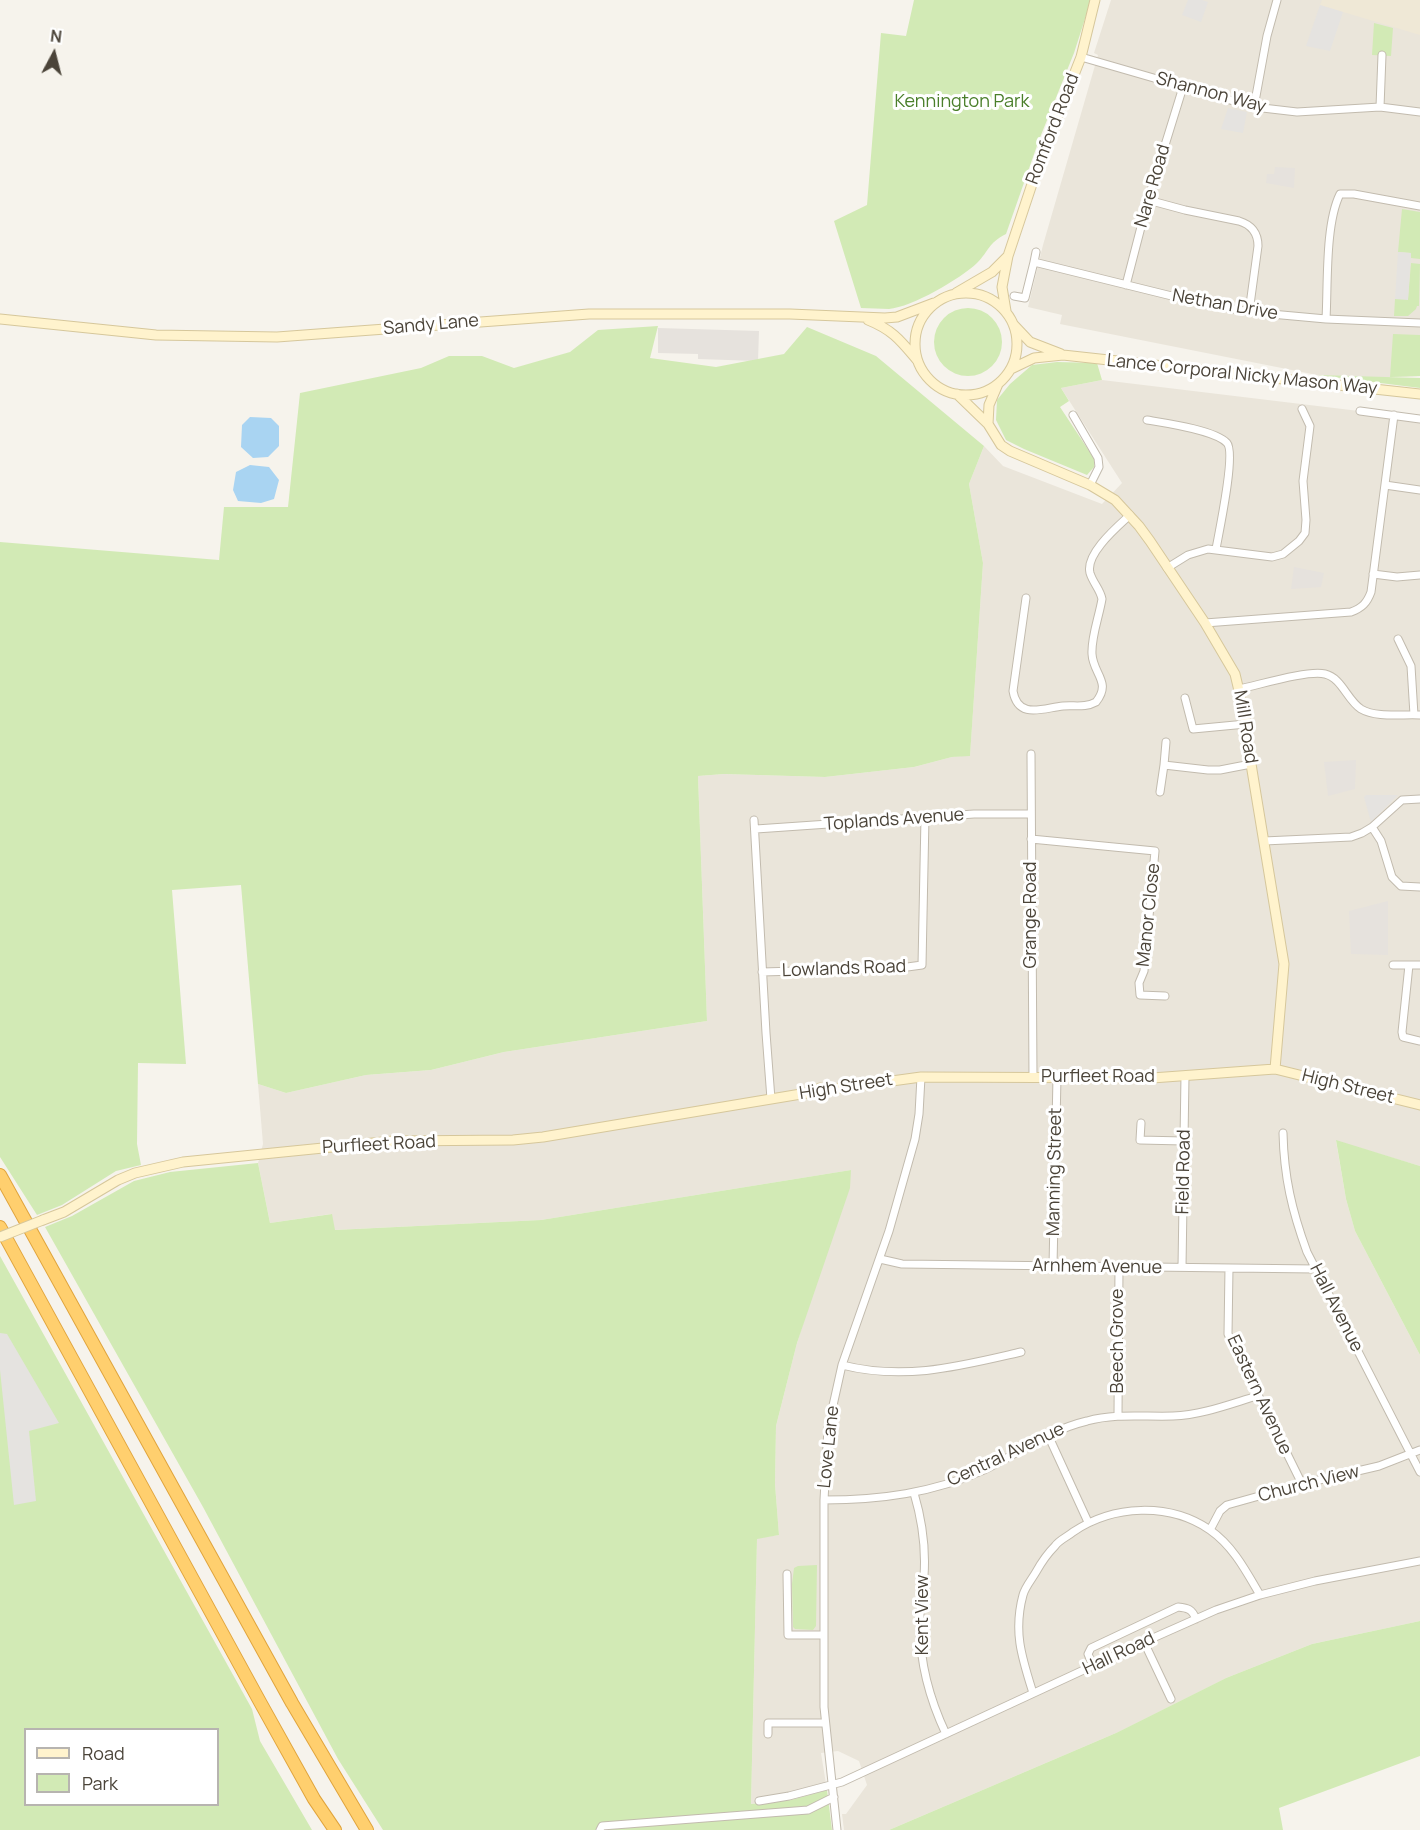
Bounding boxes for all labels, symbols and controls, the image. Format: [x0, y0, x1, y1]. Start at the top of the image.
north arrow [24, 24, 84, 84]
text: N [49, 25, 63, 48]
street label: Shannon Way [1154, 68, 1268, 118]
street label: Romford Road [1022, 70, 1084, 188]
park label: Kennington Park [895, 91, 1029, 113]
street label: Nare Road [1131, 142, 1175, 230]
street label: Nethan Drive [1170, 285, 1280, 325]
street label: Sandy Lane [382, 310, 480, 340]
street label: Lance Corporal Nicky Mason Way [1106, 350, 1378, 400]
street label: Mill Road [1229, 689, 1261, 765]
street label: Toplands Avenue [823, 804, 965, 836]
street label: Grange Road [1020, 862, 1042, 968]
street label: Manor Close [1133, 862, 1165, 968]
street label: Lowlands Road [781, 956, 907, 982]
street label: High Street [1300, 1065, 1396, 1109]
street label: Purfleet Road [1041, 1066, 1155, 1088]
street label: High Street [798, 1069, 894, 1105]
street label: Manning Street [1043, 1108, 1067, 1236]
street label: Field Road [1172, 1129, 1196, 1215]
street label: Purfleet Road [322, 1131, 436, 1159]
street label: Arnhem Avenue [1032, 1255, 1162, 1279]
street label: Hall Avenue [1305, 1260, 1367, 1356]
street label: Beech Grove [1107, 1289, 1129, 1393]
street label: Eastern Avenue [1222, 1332, 1296, 1458]
street label: Love Lane [814, 1405, 844, 1489]
street label: Central Avenue [944, 1418, 1068, 1492]
street label: Church View [1256, 1461, 1362, 1507]
street label: Kent View [912, 1575, 934, 1655]
street label: Hall Road [1080, 1628, 1158, 1680]
legend [24, 1728, 219, 1806]
text: Road [82, 1741, 125, 1765]
text: Park [82, 1771, 118, 1795]

